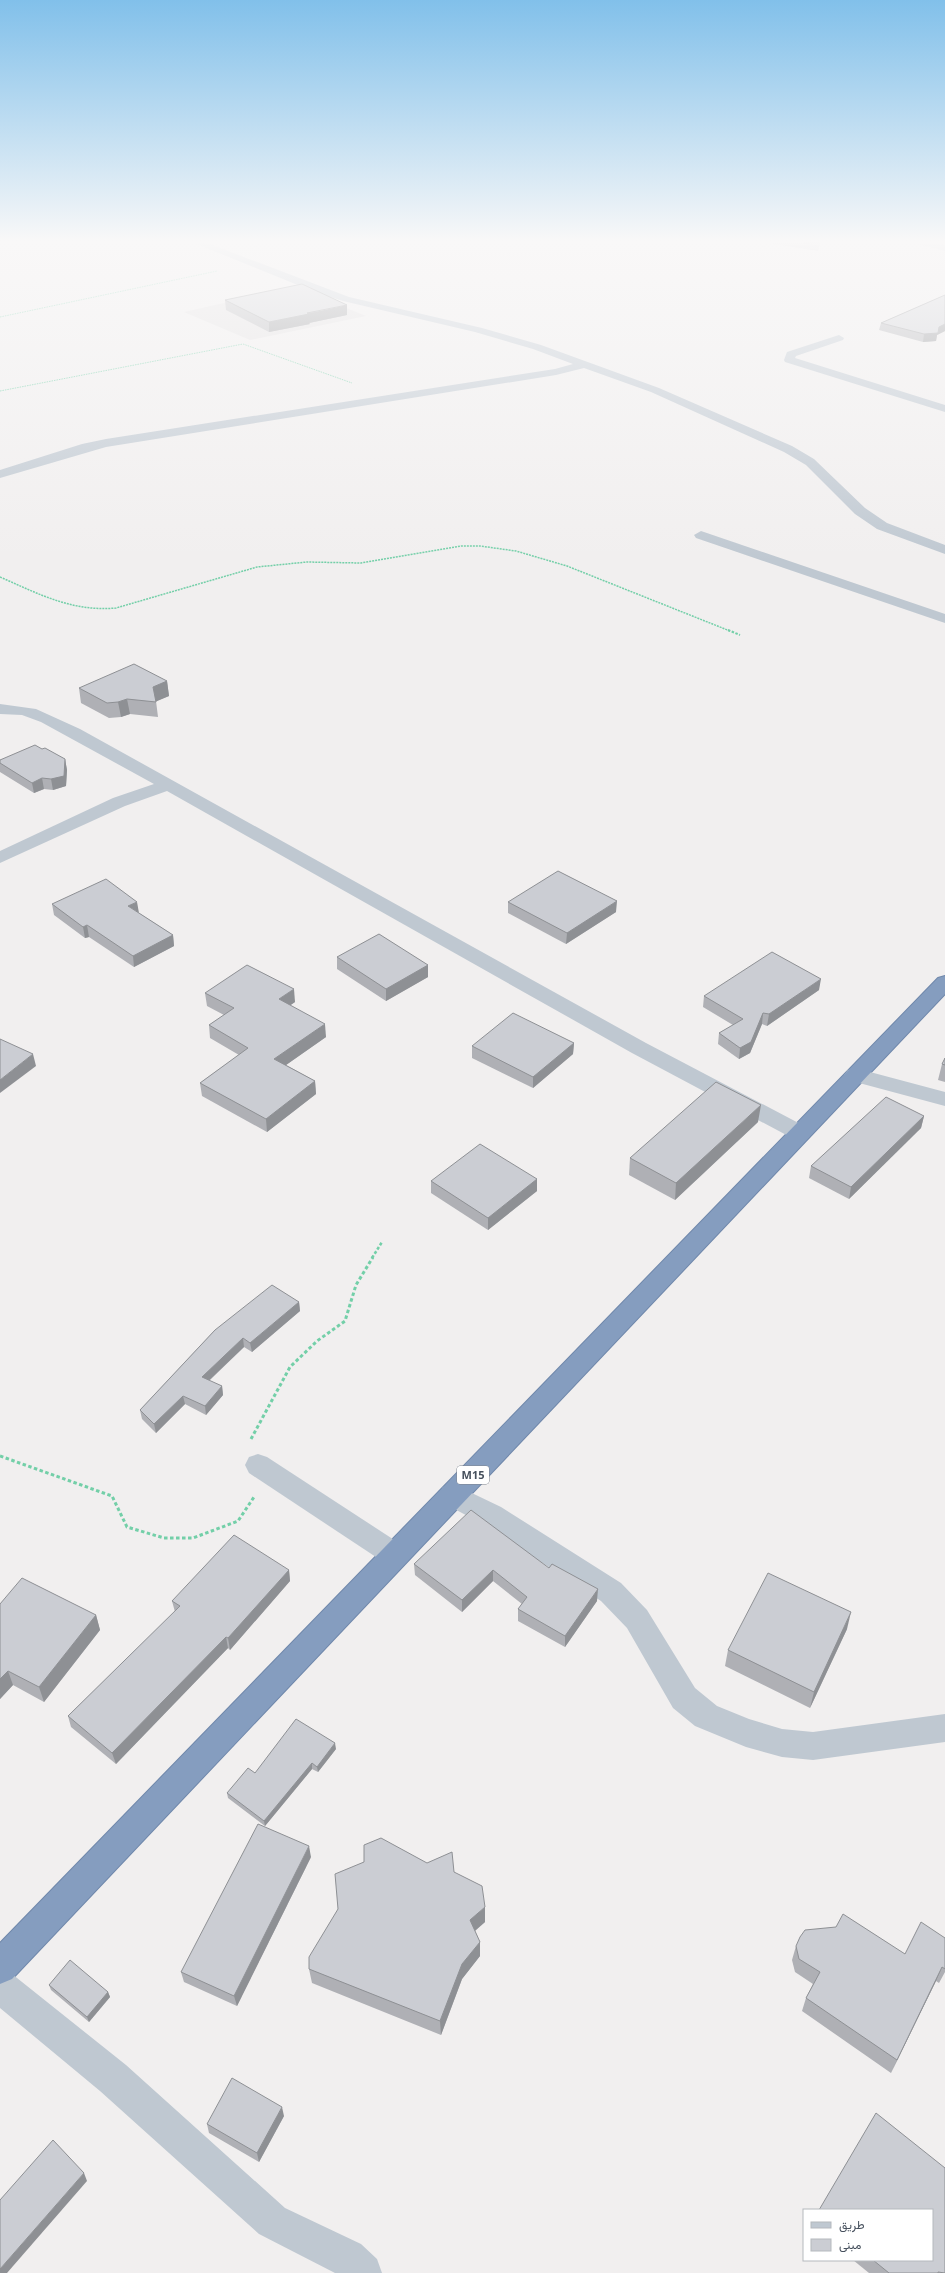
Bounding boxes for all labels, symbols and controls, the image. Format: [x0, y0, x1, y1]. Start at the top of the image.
road number: M15 [457, 1466, 489, 1484]
legend [803, 2209, 933, 2261]
text: طريق [839, 2216, 865, 2233]
text: مبنى [839, 2236, 861, 2253]

